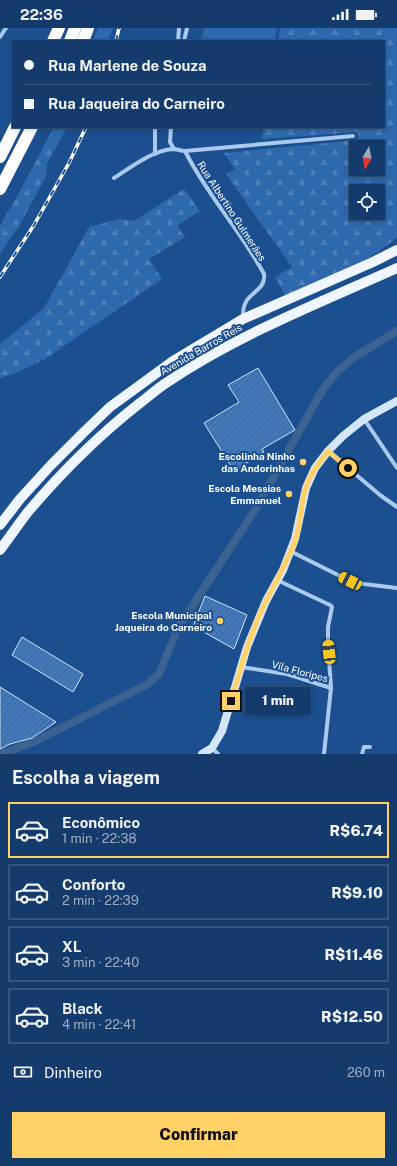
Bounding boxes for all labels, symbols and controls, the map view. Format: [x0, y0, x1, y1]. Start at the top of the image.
text: 22:36 [20, 6, 63, 23]
text: Rua Marlene de Souza [48, 57, 207, 74]
text: Rua Jaqueira do Carneiro [48, 95, 225, 112]
north arrow [349, 140, 385, 176]
map controls [349, 140, 385, 220]
street label: Rua Albertino Gulmerães [195, 159, 269, 263]
button: locate [349, 184, 385, 220]
street label: Avenida Barros Reis [158, 321, 244, 377]
place label: Escolinha Ninho das Andorinhas [218, 450, 295, 474]
marker: Escolinha Ninho das Andorinhas [298, 457, 308, 467]
route start [339, 459, 357, 477]
place label: Escola Messias Emmanuel [208, 482, 281, 506]
marker: Escola Messias Emmanuel [284, 489, 294, 499]
car [337, 570, 363, 592]
place label: Escola Municipal Jaqueira do Carneiro [115, 609, 212, 633]
marker: Escola Municipal Jaqueira do Carneiro [215, 616, 225, 626]
car [322, 639, 336, 665]
street label: Vila Floripes [271, 658, 329, 684]
callout: 1 min [245, 687, 311, 715]
route end [222, 692, 240, 710]
text: 1 min [262, 693, 294, 708]
text: Escolha a viagem [12, 767, 160, 788]
icon: car [14, 812, 50, 848]
text: Econômico [62, 814, 140, 831]
text: R$6.74 [329, 822, 383, 839]
text: 1 min · 22:38 [62, 831, 137, 846]
icon: car [14, 874, 50, 910]
text: Conforto [62, 876, 125, 893]
text: R$9.10 [331, 884, 383, 901]
text: 2 min · 22:39 [62, 893, 139, 908]
icon: car [14, 936, 50, 972]
text: XL [62, 938, 81, 955]
text: R$11.46 [324, 946, 383, 963]
text: 3 min · 22:40 [62, 955, 139, 970]
icon: car [14, 998, 50, 1034]
text: Black [62, 1000, 102, 1017]
text: R$12.50 [321, 1008, 383, 1025]
text: 4 min · 22:41 [62, 1017, 136, 1032]
icon: cash [12, 1061, 34, 1083]
text: Dinheiro [44, 1064, 102, 1081]
text: 260 m [347, 1065, 385, 1080]
button: Confirmar [12, 1112, 385, 1158]

